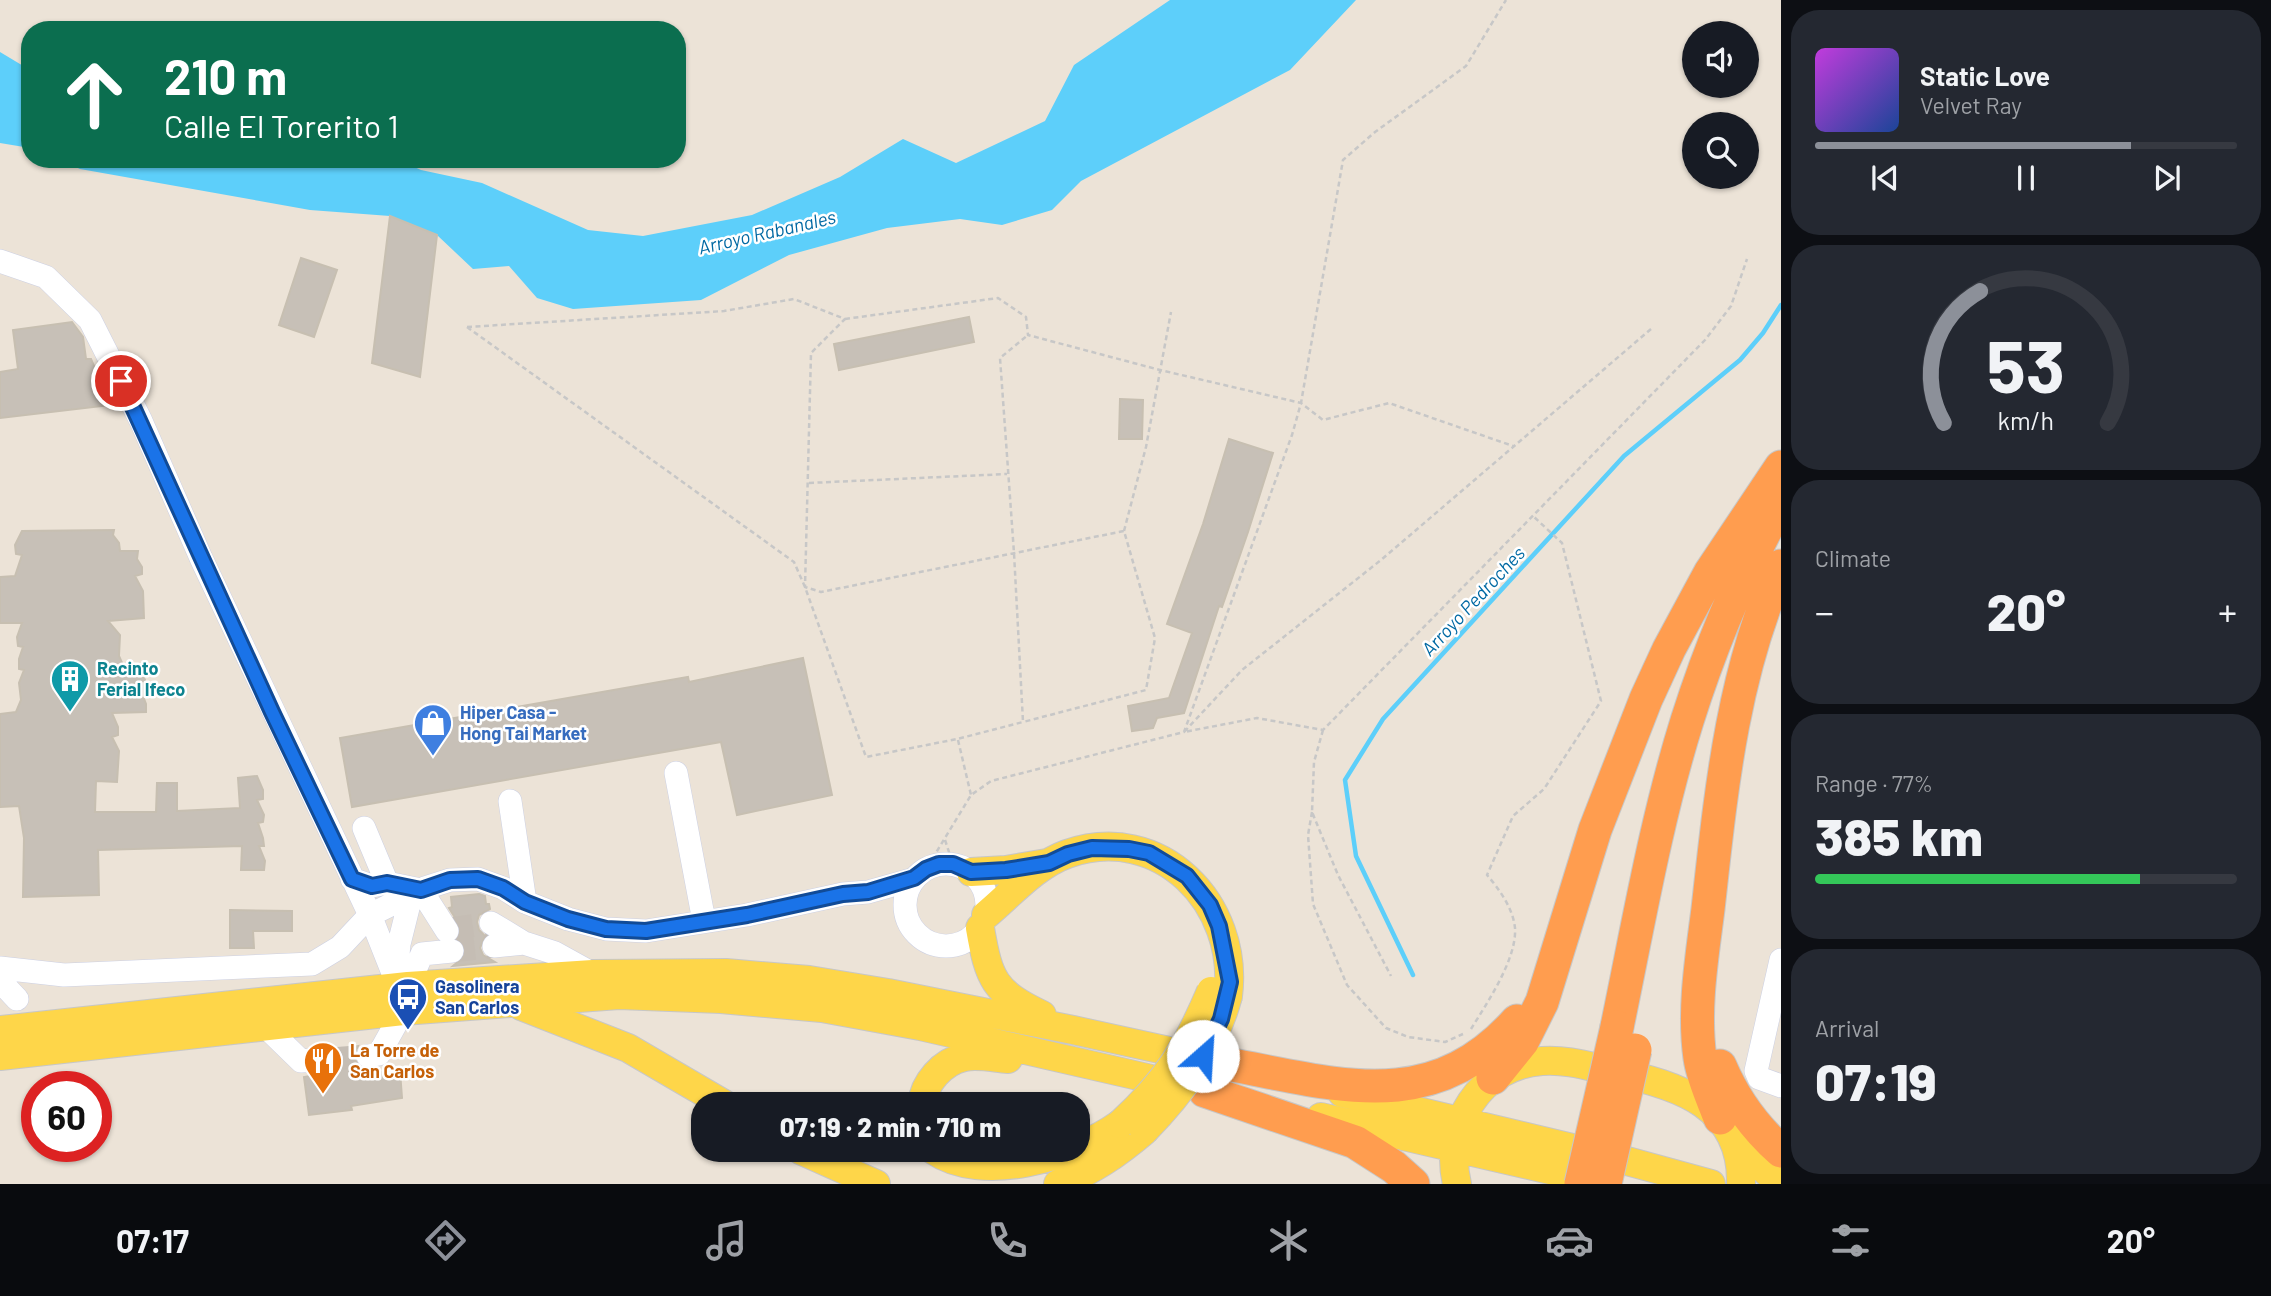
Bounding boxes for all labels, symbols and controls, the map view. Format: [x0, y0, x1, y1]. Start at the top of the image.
map controls [1682, 21, 1759, 189]
button: sound [1682, 21, 1759, 98]
text: 210 m [164, 46, 287, 105]
icon: ahead [49, 49, 140, 140]
text: Static Love [1920, 60, 2050, 91]
text: Velvet Ray [1920, 91, 2022, 119]
text: Calle El Torerito 1 [164, 106, 399, 144]
button: search [1682, 112, 1759, 189]
icon: previous [1866, 159, 1904, 197]
icon: pause [2007, 159, 2045, 197]
icon: next [2148, 159, 2186, 197]
water label: Arroyo Rabanales [696, 204, 838, 258]
text: 53 [1987, 321, 2065, 409]
pin [91, 351, 151, 411]
icon: arrive [102, 362, 140, 400]
text: km/h [1998, 405, 2054, 435]
water label: Arroyo Pedroches [1416, 541, 1529, 660]
text: Climate [1815, 544, 1891, 572]
text: 20° [1987, 579, 2065, 641]
text: − [1815, 588, 1834, 634]
text: + [2218, 588, 2237, 634]
place label: Recinto Ferial Ifeco [97, 657, 185, 700]
building icon: Recinto Ferial Ifeco [49, 658, 91, 713]
place label: Hiper Casa - Hong Tai Market [460, 701, 587, 744]
shop icon: Hiper Casa - Hong Tai Market [412, 702, 454, 757]
text: Range · 77% [1815, 769, 1933, 797]
text: 385 km [1815, 804, 1983, 866]
place label: Gasolinera San Carlos [435, 975, 519, 1018]
bus stop icon: Gasolinera San Carlos [387, 976, 429, 1031]
text: Arrival [1815, 1014, 1879, 1042]
position arrow [1166, 1019, 1240, 1093]
place label: La Torre de San Carlos [350, 1039, 440, 1082]
restaurant icon: La Torre de San Carlos [302, 1040, 344, 1095]
text: 07:19 [1815, 1049, 1937, 1111]
speed limit sign: 60 [21, 1071, 112, 1162]
text: 07:19 · 2 min · 710 m [780, 1111, 1001, 1142]
icon: directions [421, 1216, 470, 1265]
icon: music [702, 1216, 751, 1265]
icon: phone [983, 1216, 1032, 1265]
icon: climate [1264, 1216, 1313, 1265]
icon: car [1545, 1216, 1594, 1265]
icon: filters [1826, 1216, 1875, 1265]
text: 07:17 [116, 1221, 189, 1259]
text: 20° [2107, 1221, 2155, 1259]

